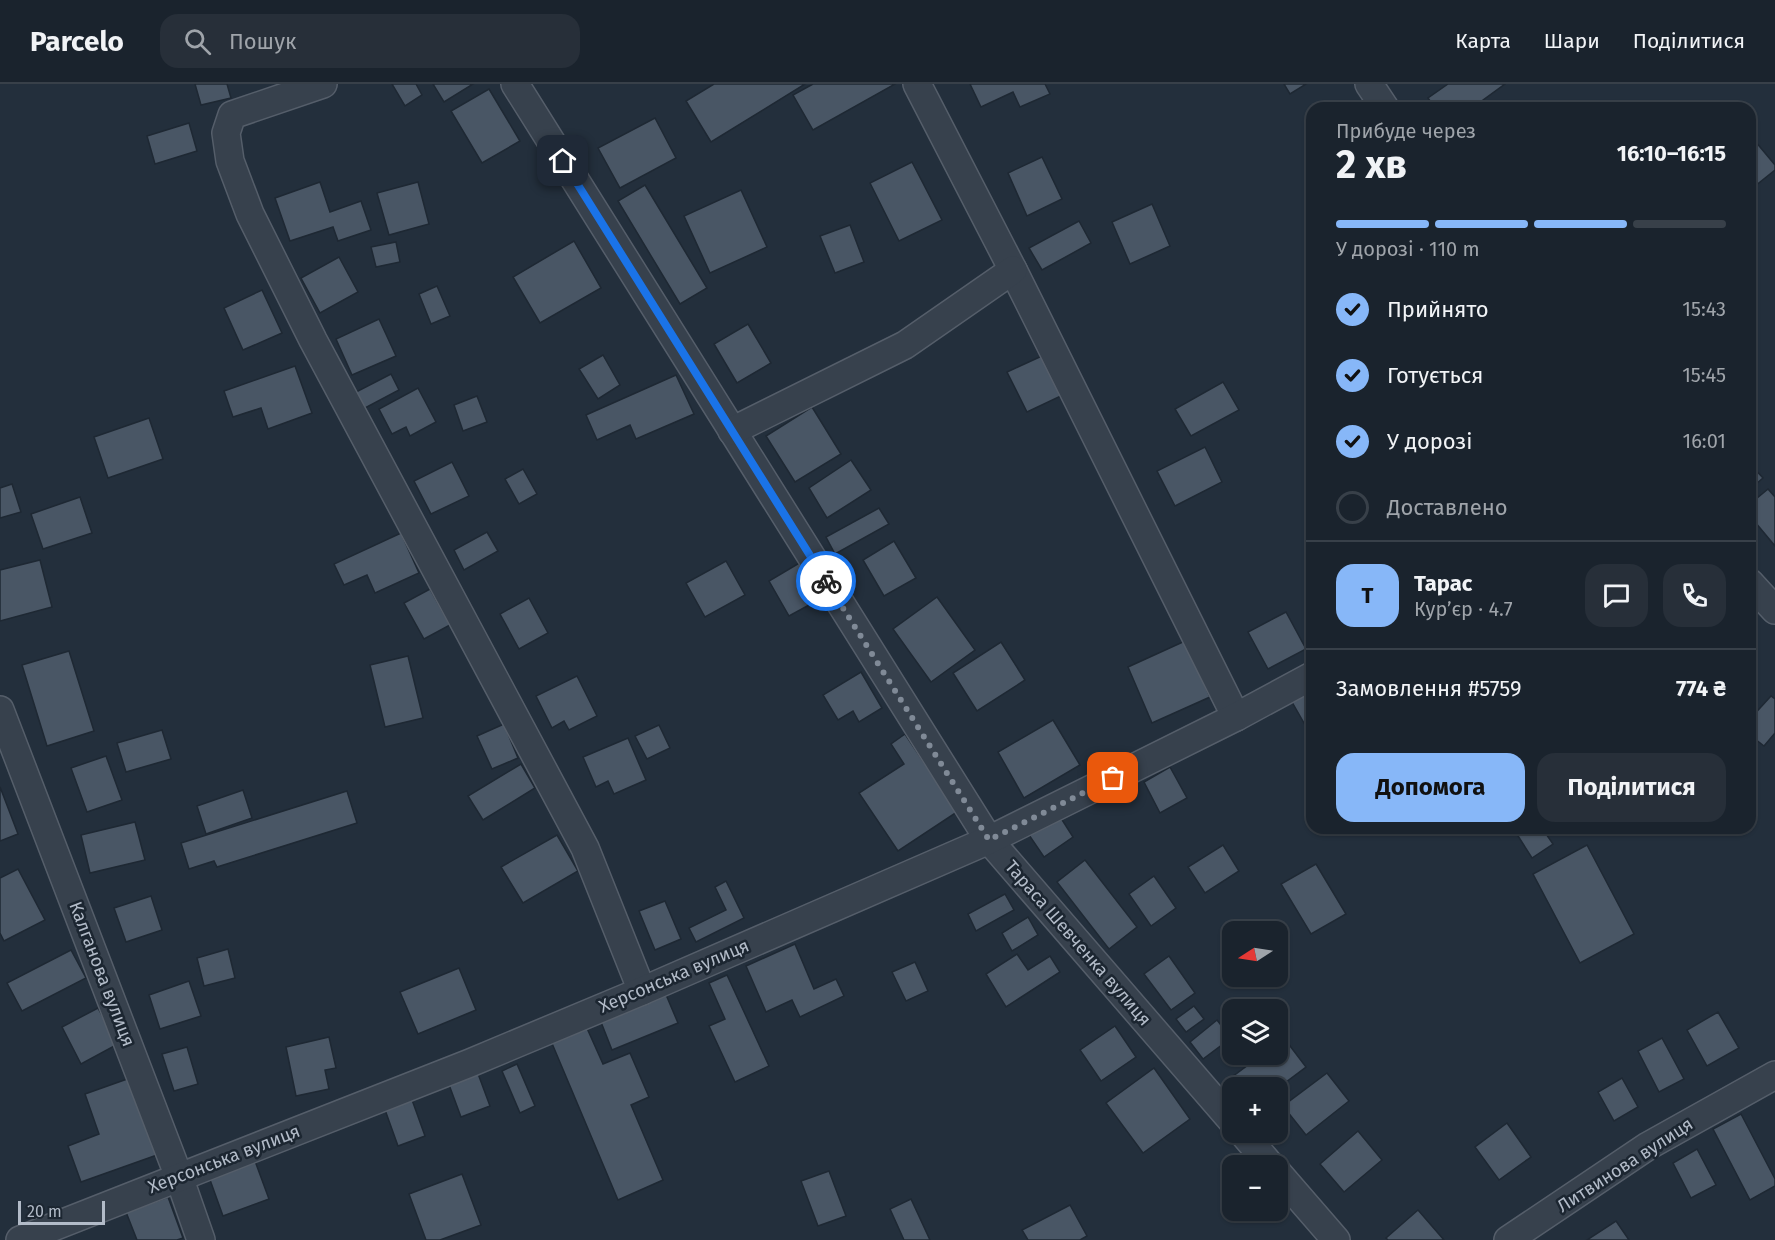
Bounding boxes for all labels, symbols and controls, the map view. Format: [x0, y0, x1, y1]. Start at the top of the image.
search box [160, 14, 580, 68]
text: Parcelo [30, 25, 124, 58]
icon: search [181, 25, 214, 58]
text: Пошук [229, 28, 296, 55]
text: Карта [1455, 28, 1511, 54]
text: Шари [1544, 28, 1600, 54]
text: Поділитися [1633, 28, 1745, 54]
text: Прибуде через [1336, 119, 1476, 143]
pin [537, 135, 588, 186]
text: 16:10–16:15 [1617, 140, 1726, 167]
text: 2 хв [1336, 142, 1407, 188]
icon: home [546, 144, 579, 177]
text: У дорозі · 110 m [1336, 237, 1480, 261]
icon: check [1336, 293, 1369, 326]
text: Прийнято [1387, 296, 1489, 323]
text: 15:43 [1682, 297, 1726, 321]
icon: check [1336, 359, 1369, 392]
text: Готується [1387, 362, 1483, 389]
text: 15:45 [1682, 363, 1726, 387]
icon: check [1336, 425, 1369, 458]
text: У дорозі [1387, 428, 1472, 455]
text: 16:01 [1683, 429, 1726, 453]
text: Доставлено [1387, 494, 1508, 521]
courier [796, 551, 856, 611]
button: chat [1585, 564, 1648, 627]
button: phone [1663, 564, 1726, 627]
icon: bike [810, 565, 843, 598]
text: Тарас [1414, 570, 1472, 597]
text: Т [1362, 582, 1373, 609]
text: Кур’єр · 4.7 [1414, 597, 1513, 621]
text: Замовлення #5759 [1336, 675, 1522, 702]
text: 774 ₴ [1676, 675, 1726, 702]
pin [1087, 752, 1138, 803]
button: Допомога [1336, 753, 1525, 822]
button: Поділитися [1537, 753, 1726, 822]
icon: bag [1096, 761, 1129, 794]
street label: Тараса Шевченка вулиця [1000, 856, 1156, 1030]
street label: Калганова вулиця [64, 898, 140, 1050]
north arrow [1222, 921, 1288, 987]
map controls [1222, 921, 1288, 1221]
street label: Херсонська вулиця [596, 934, 752, 1018]
button: layers [1222, 999, 1288, 1065]
button: + [1222, 1077, 1288, 1143]
street label: Литвинова вулиця [1553, 1113, 1697, 1217]
street label: Херсонська вулиця [145, 1120, 303, 1198]
button: − [1222, 1155, 1288, 1221]
scale bar [18, 1198, 105, 1226]
text: 20 m [27, 1202, 62, 1221]

